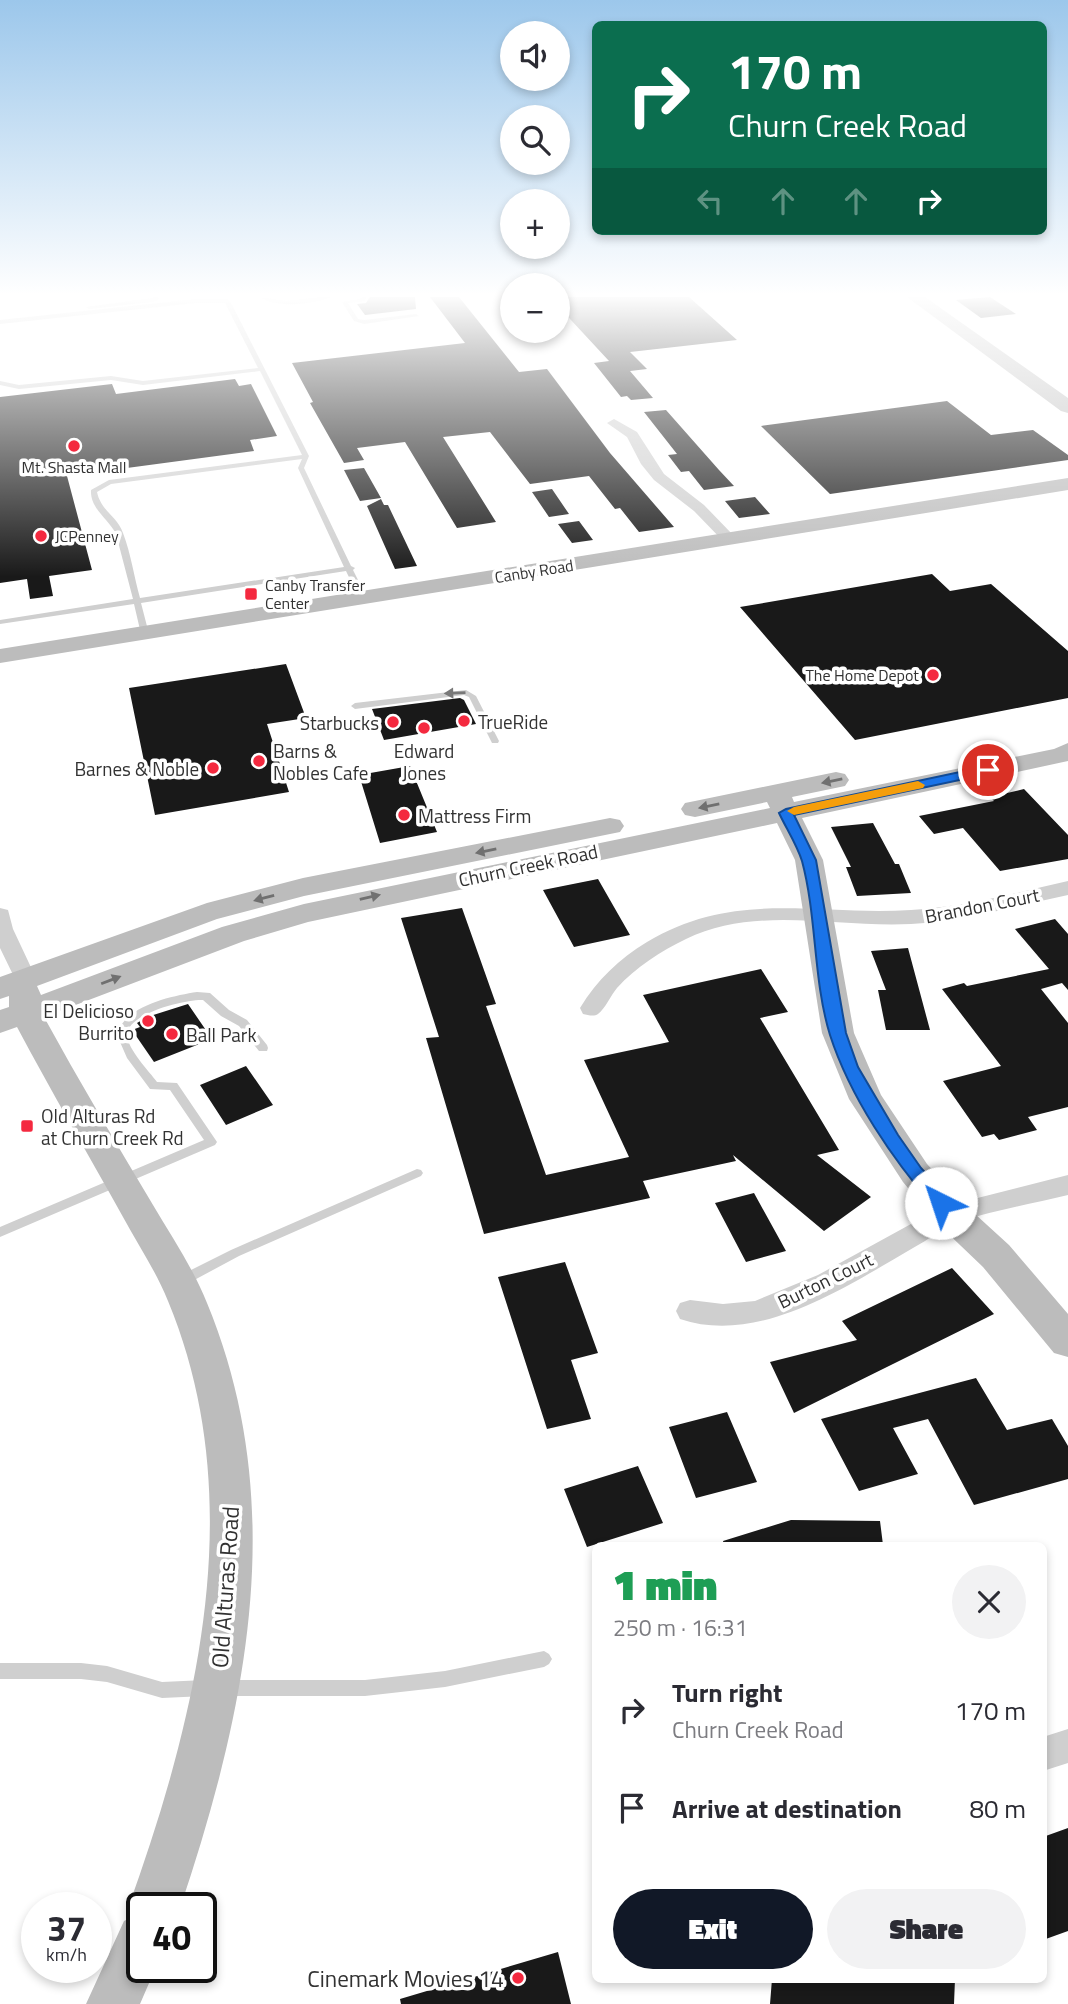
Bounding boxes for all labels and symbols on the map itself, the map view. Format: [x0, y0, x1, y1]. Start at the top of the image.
marker: Mt. Shasta Mall [66, 438, 82, 454]
place label: Mt. Shasta Mall [22, 455, 126, 479]
place label: JCPenney [55, 524, 119, 548]
marker: JCPenney [33, 528, 49, 544]
street label: Canby Road [493, 553, 575, 589]
place label: Canby Transfer Center [265, 573, 366, 615]
marker: Canby Transfer Center [243, 586, 259, 602]
place label: The Home Depot [805, 663, 919, 687]
marker: The Home Depot [925, 667, 941, 683]
one-way arrow [444, 688, 466, 699]
place label: TrueRide [478, 707, 548, 736]
place label: Starbucks [300, 708, 379, 737]
marker: TrueRide [456, 713, 472, 729]
marker: Starbucks [385, 714, 401, 730]
marker: Edward Jones [416, 720, 432, 736]
place label: Barns & Nobles Cafe [273, 736, 368, 787]
place label: Edward Jones [394, 736, 454, 787]
pin [958, 740, 1018, 800]
marker: Barns & Nobles Cafe [251, 753, 267, 769]
place label: Barnes & Noble [74, 754, 199, 783]
marker: Barnes & Noble [205, 760, 221, 776]
one-way arrow [821, 776, 843, 787]
one-way arrow [698, 800, 720, 811]
place label: Mattress Firm [418, 801, 531, 830]
marker: Mattress Firm [396, 807, 412, 823]
street label: Churn Creek Road [456, 836, 600, 894]
one-way arrow [475, 845, 497, 856]
street label: Brandon Court [922, 880, 1042, 930]
one-way arrow [359, 892, 381, 903]
one-way arrow [252, 893, 274, 904]
one-way arrow [101, 974, 122, 985]
place label: El Delicioso Burrito [43, 996, 134, 1047]
marker: El Delicioso Burrito [140, 1013, 156, 1029]
place label: Ball Park [186, 1020, 257, 1049]
marker: Ball Park [164, 1026, 180, 1042]
place label: Old Alturas Rd at Churn Creek Rd [41, 1101, 184, 1152]
marker: Old Alturas Rd at Churn Creek Rd [19, 1118, 35, 1134]
position arrow [904, 1166, 978, 1240]
street label: Burton Court [772, 1244, 878, 1316]
street label: Old Alturas Road [202, 1505, 248, 1669]
speed limit sign: 40 [126, 1892, 217, 1983]
place label: Cinemark Movies 14 [307, 1961, 504, 1996]
marker: Cinemark Movies 14 [510, 1970, 526, 1986]

